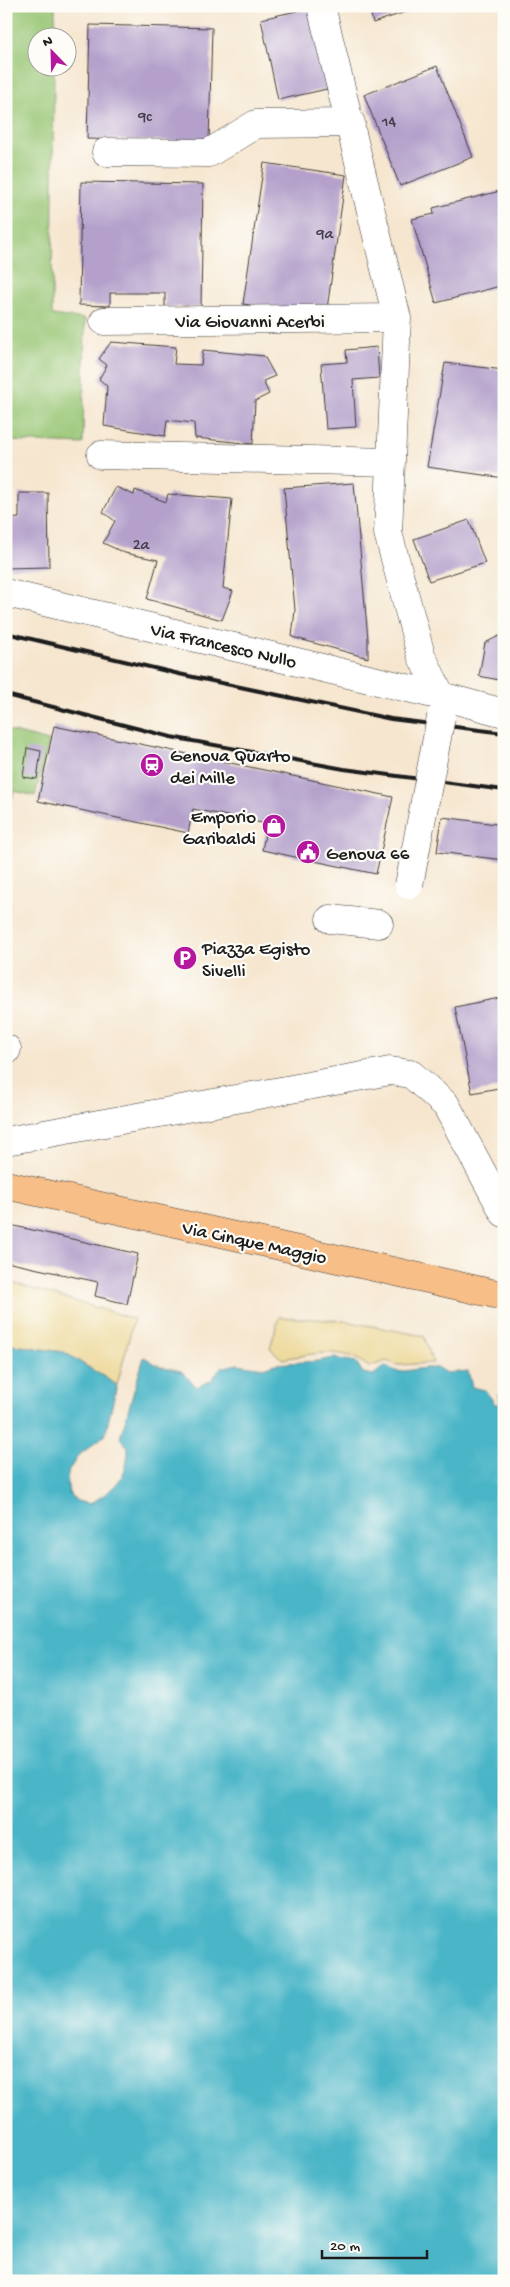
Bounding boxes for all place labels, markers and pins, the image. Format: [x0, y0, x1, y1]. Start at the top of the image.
place label: Genova Quarto dei Mille [170, 746, 291, 791]
station icon: Genova Quarto dei Mille [139, 752, 165, 778]
place label: Emporio Garibaldi [183, 807, 256, 852]
shop icon: Emporio Garibaldi [261, 813, 287, 839]
public building icon: Genova 66 [295, 839, 321, 865]
place label: Genova 66 [326, 844, 410, 867]
place label: Piazza Egisto Sivelli [201, 939, 310, 984]
parking icon: Piazza Egisto Sivelli [172, 945, 198, 971]

